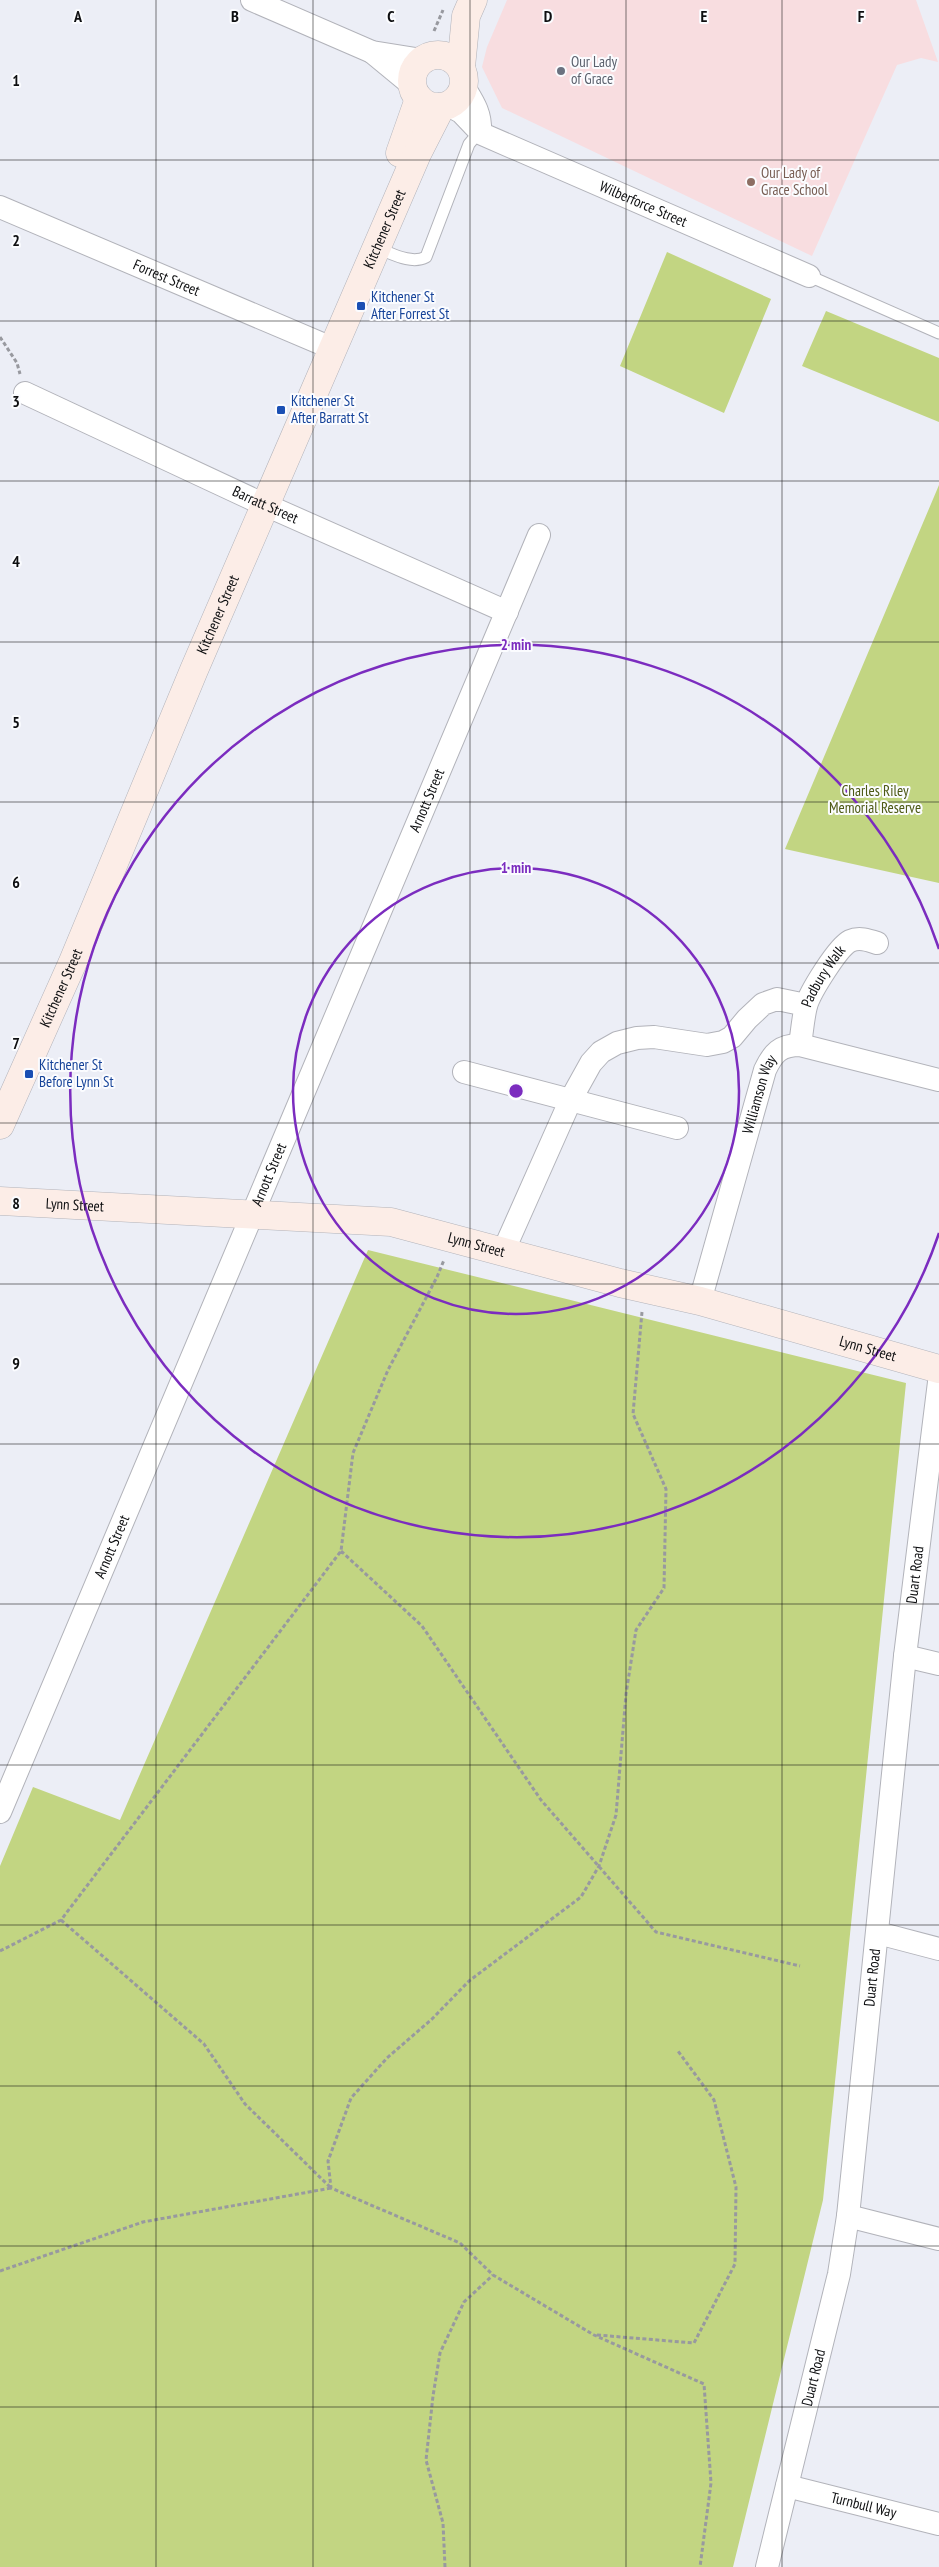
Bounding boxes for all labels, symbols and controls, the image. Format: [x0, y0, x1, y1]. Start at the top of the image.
text: A [73, 6, 83, 26]
text: B [231, 6, 239, 26]
text: C [387, 6, 395, 26]
text: D [544, 6, 553, 26]
text: E [701, 6, 708, 26]
text: F [858, 6, 865, 26]
place label: Our Lady of Grace [571, 52, 618, 88]
marker: Our Lady of Grace [555, 65, 567, 77]
text: 1 [12, 70, 20, 90]
place label: Our Lady of Grace School [761, 163, 828, 199]
street label: Wilberforce Street [597, 176, 690, 231]
marker: Our Lady of Grace School [745, 176, 757, 188]
street label: Kitchener Street [359, 187, 409, 271]
text: 2 [12, 230, 20, 250]
street label: Forrest Street [131, 255, 203, 300]
place label: Kitchener St After Forrest St [371, 287, 449, 323]
marker: Kitchener St After Forrest St [355, 300, 367, 312]
text: 3 [12, 391, 20, 411]
place label: Kitchener St After Barratt St [291, 391, 369, 427]
marker: Kitchener St After Barratt St [275, 404, 287, 416]
street label: Barratt Street [230, 481, 301, 527]
text: 4 [12, 551, 20, 571]
street label: Kitchener Street [192, 572, 243, 657]
text: 2 min [501, 635, 531, 654]
text: 5 [12, 712, 20, 732]
street label: Arnott Street [405, 766, 448, 835]
park label: Charles Riley Memorial Reserve [829, 781, 921, 817]
text: 1 min [501, 858, 531, 877]
text: 6 [12, 872, 20, 892]
street label: Padbury Walk [796, 941, 849, 1010]
street label: Kitchener Street [35, 946, 86, 1030]
text: 7 [12, 1033, 20, 1053]
street label: Williamson Way [738, 1050, 781, 1136]
place label: Kitchener St Before Lynn St [39, 1055, 114, 1091]
marker: Kitchener St Before Lynn St [23, 1068, 35, 1080]
centre of rings [507, 1082, 525, 1100]
street label: Arnott Street [247, 1140, 290, 1209]
text: 8 [12, 1193, 20, 1213]
street label: Lynn Street [45, 1193, 104, 1216]
street label: Lynn Street [446, 1228, 507, 1261]
street label: Lynn Street [837, 1331, 899, 1365]
text: 9 [12, 1353, 20, 1373]
street label: Arnott Street [90, 1512, 133, 1581]
street label: Duart Road [902, 1545, 928, 1605]
street label: Duart Road [859, 1948, 884, 2007]
street label: Duart Road [797, 2347, 829, 2408]
street label: Turnbull Way [829, 2487, 899, 2522]

